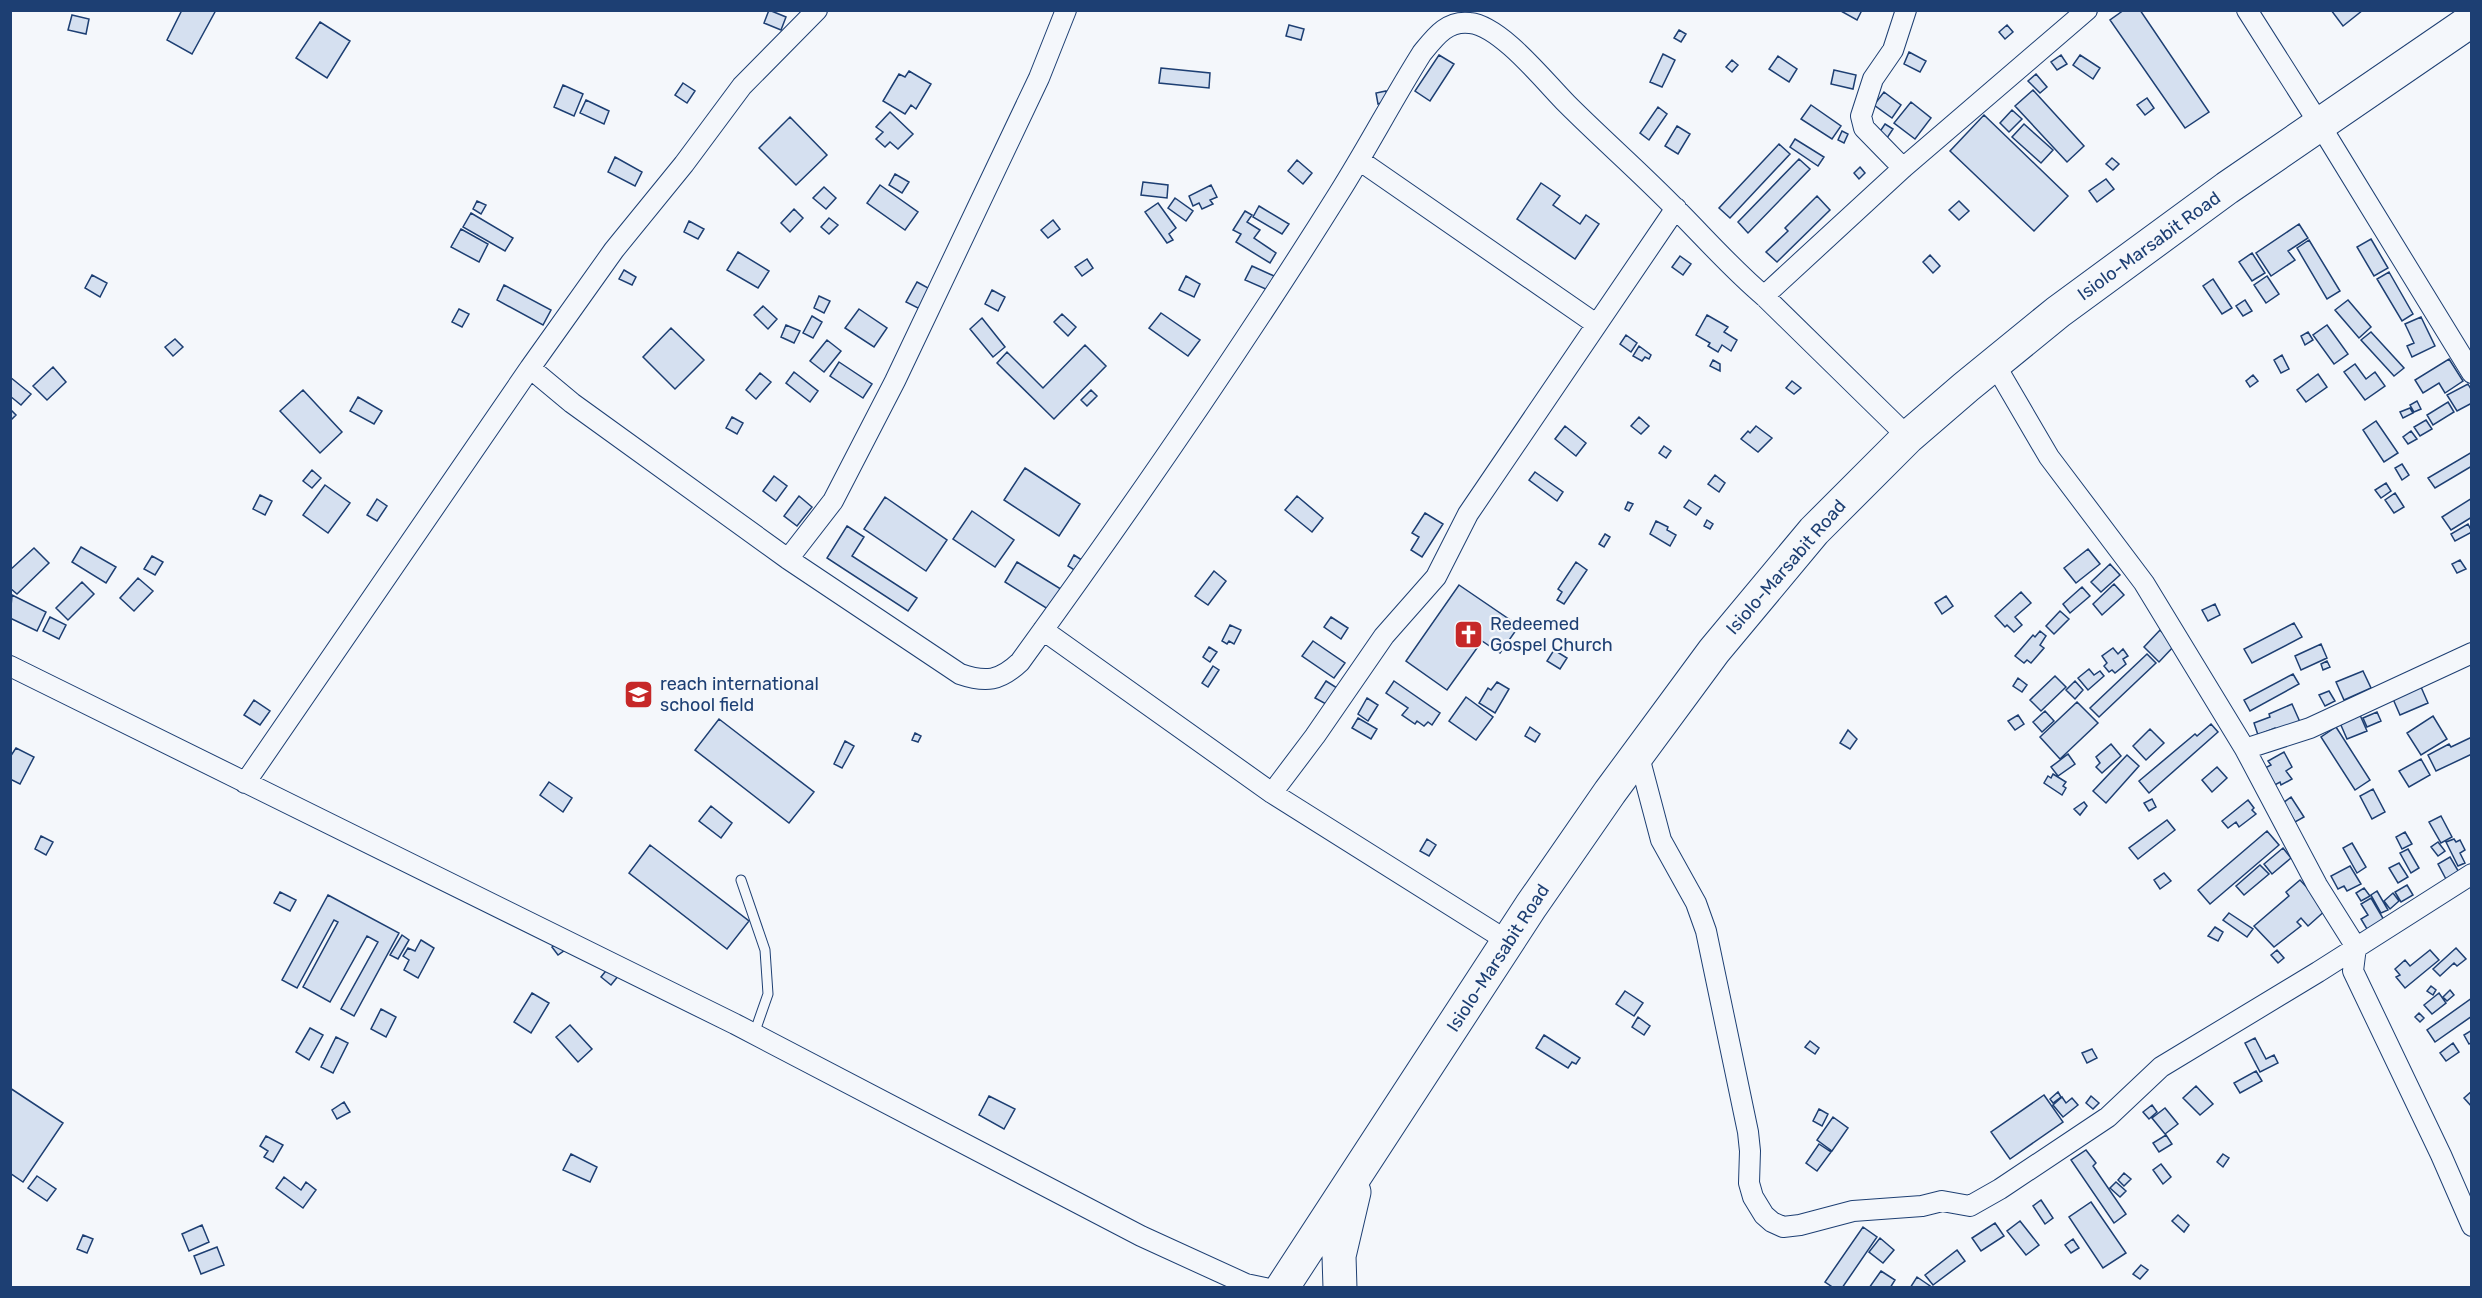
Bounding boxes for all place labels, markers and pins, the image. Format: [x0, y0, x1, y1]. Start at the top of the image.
place label: Redeemed Gospel Church [1490, 613, 1613, 656]
church icon: Redeemed Gospel Church [1453, 618, 1485, 650]
place label: reach international school field [660, 673, 819, 716]
school or university icon: reach international school field [623, 678, 655, 710]

